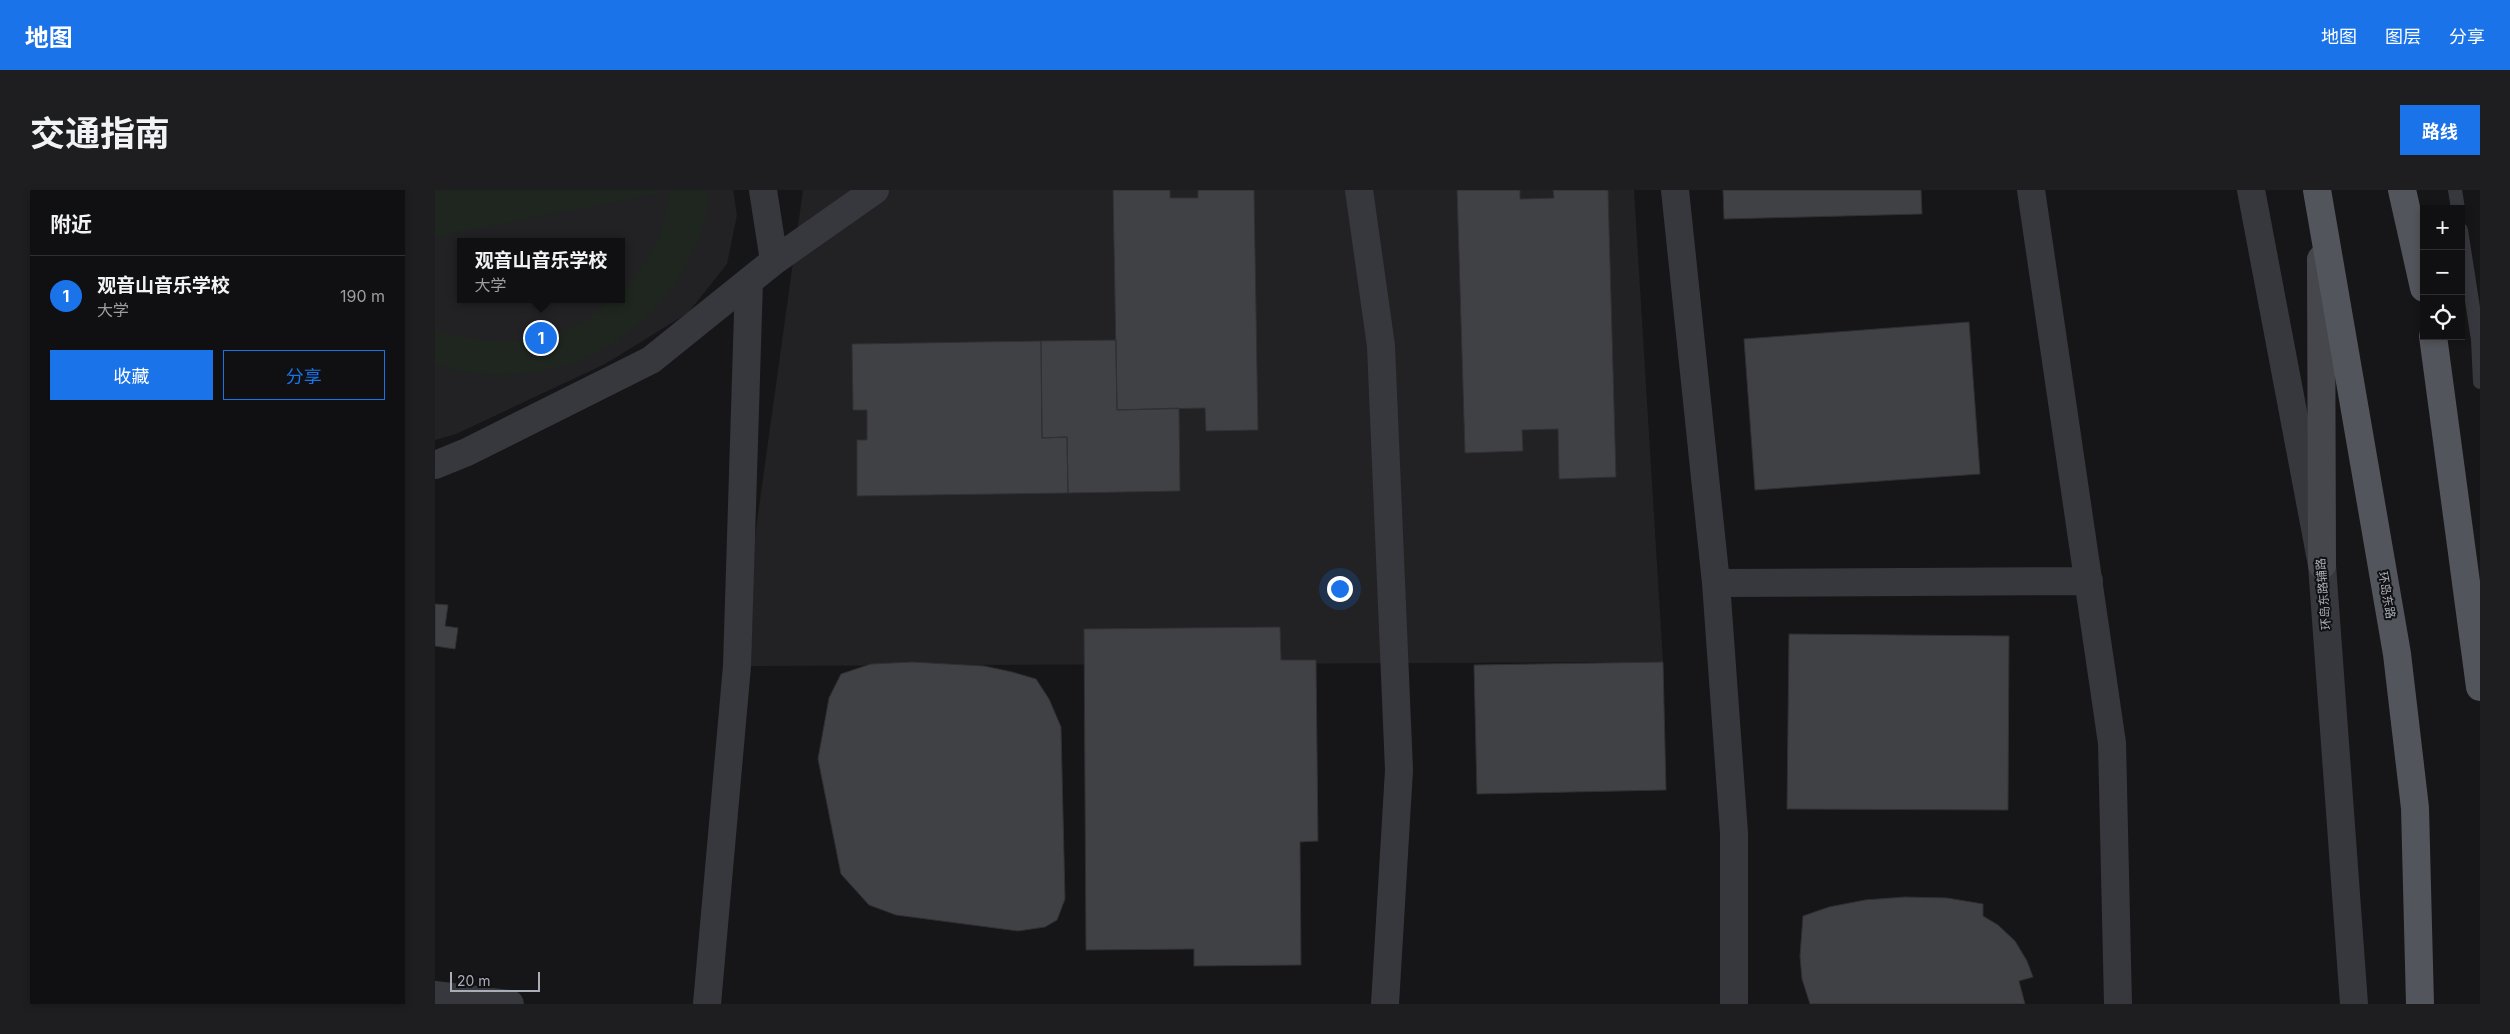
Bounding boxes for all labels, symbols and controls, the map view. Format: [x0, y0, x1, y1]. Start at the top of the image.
text: 地图 [25, 23, 73, 52]
text: 地图 [2321, 26, 2357, 47]
text: 图层 [2385, 26, 2421, 47]
text: 分享 [2449, 26, 2485, 47]
button: 路线 [2400, 105, 2480, 155]
text: 交通指南 [30, 112, 170, 154]
map controls [2420, 205, 2465, 340]
button: + [2420, 205, 2465, 250]
text: 附近 [50, 212, 92, 237]
popup [457, 238, 625, 303]
text: 观音山音乐学校 [474, 249, 608, 272]
button: − [2420, 250, 2465, 295]
text: 观音山音乐学校 [97, 274, 230, 297]
text: 大学 [474, 275, 507, 295]
text: 1 [63, 286, 69, 306]
text: 190 m [340, 286, 385, 306]
button: locate [2420, 295, 2465, 340]
text: 大学 [97, 300, 129, 320]
pin: 1 [525, 319, 557, 357]
button: 收藏 [50, 350, 213, 400]
button: 分享 [223, 350, 385, 400]
street label: 环岛东路辅路 [2312, 557, 2334, 631]
street label: 环岛东路 [2375, 570, 2399, 620]
your location [1327, 576, 1353, 602]
scale bar [450, 969, 540, 992]
text: 20 m [457, 972, 491, 989]

